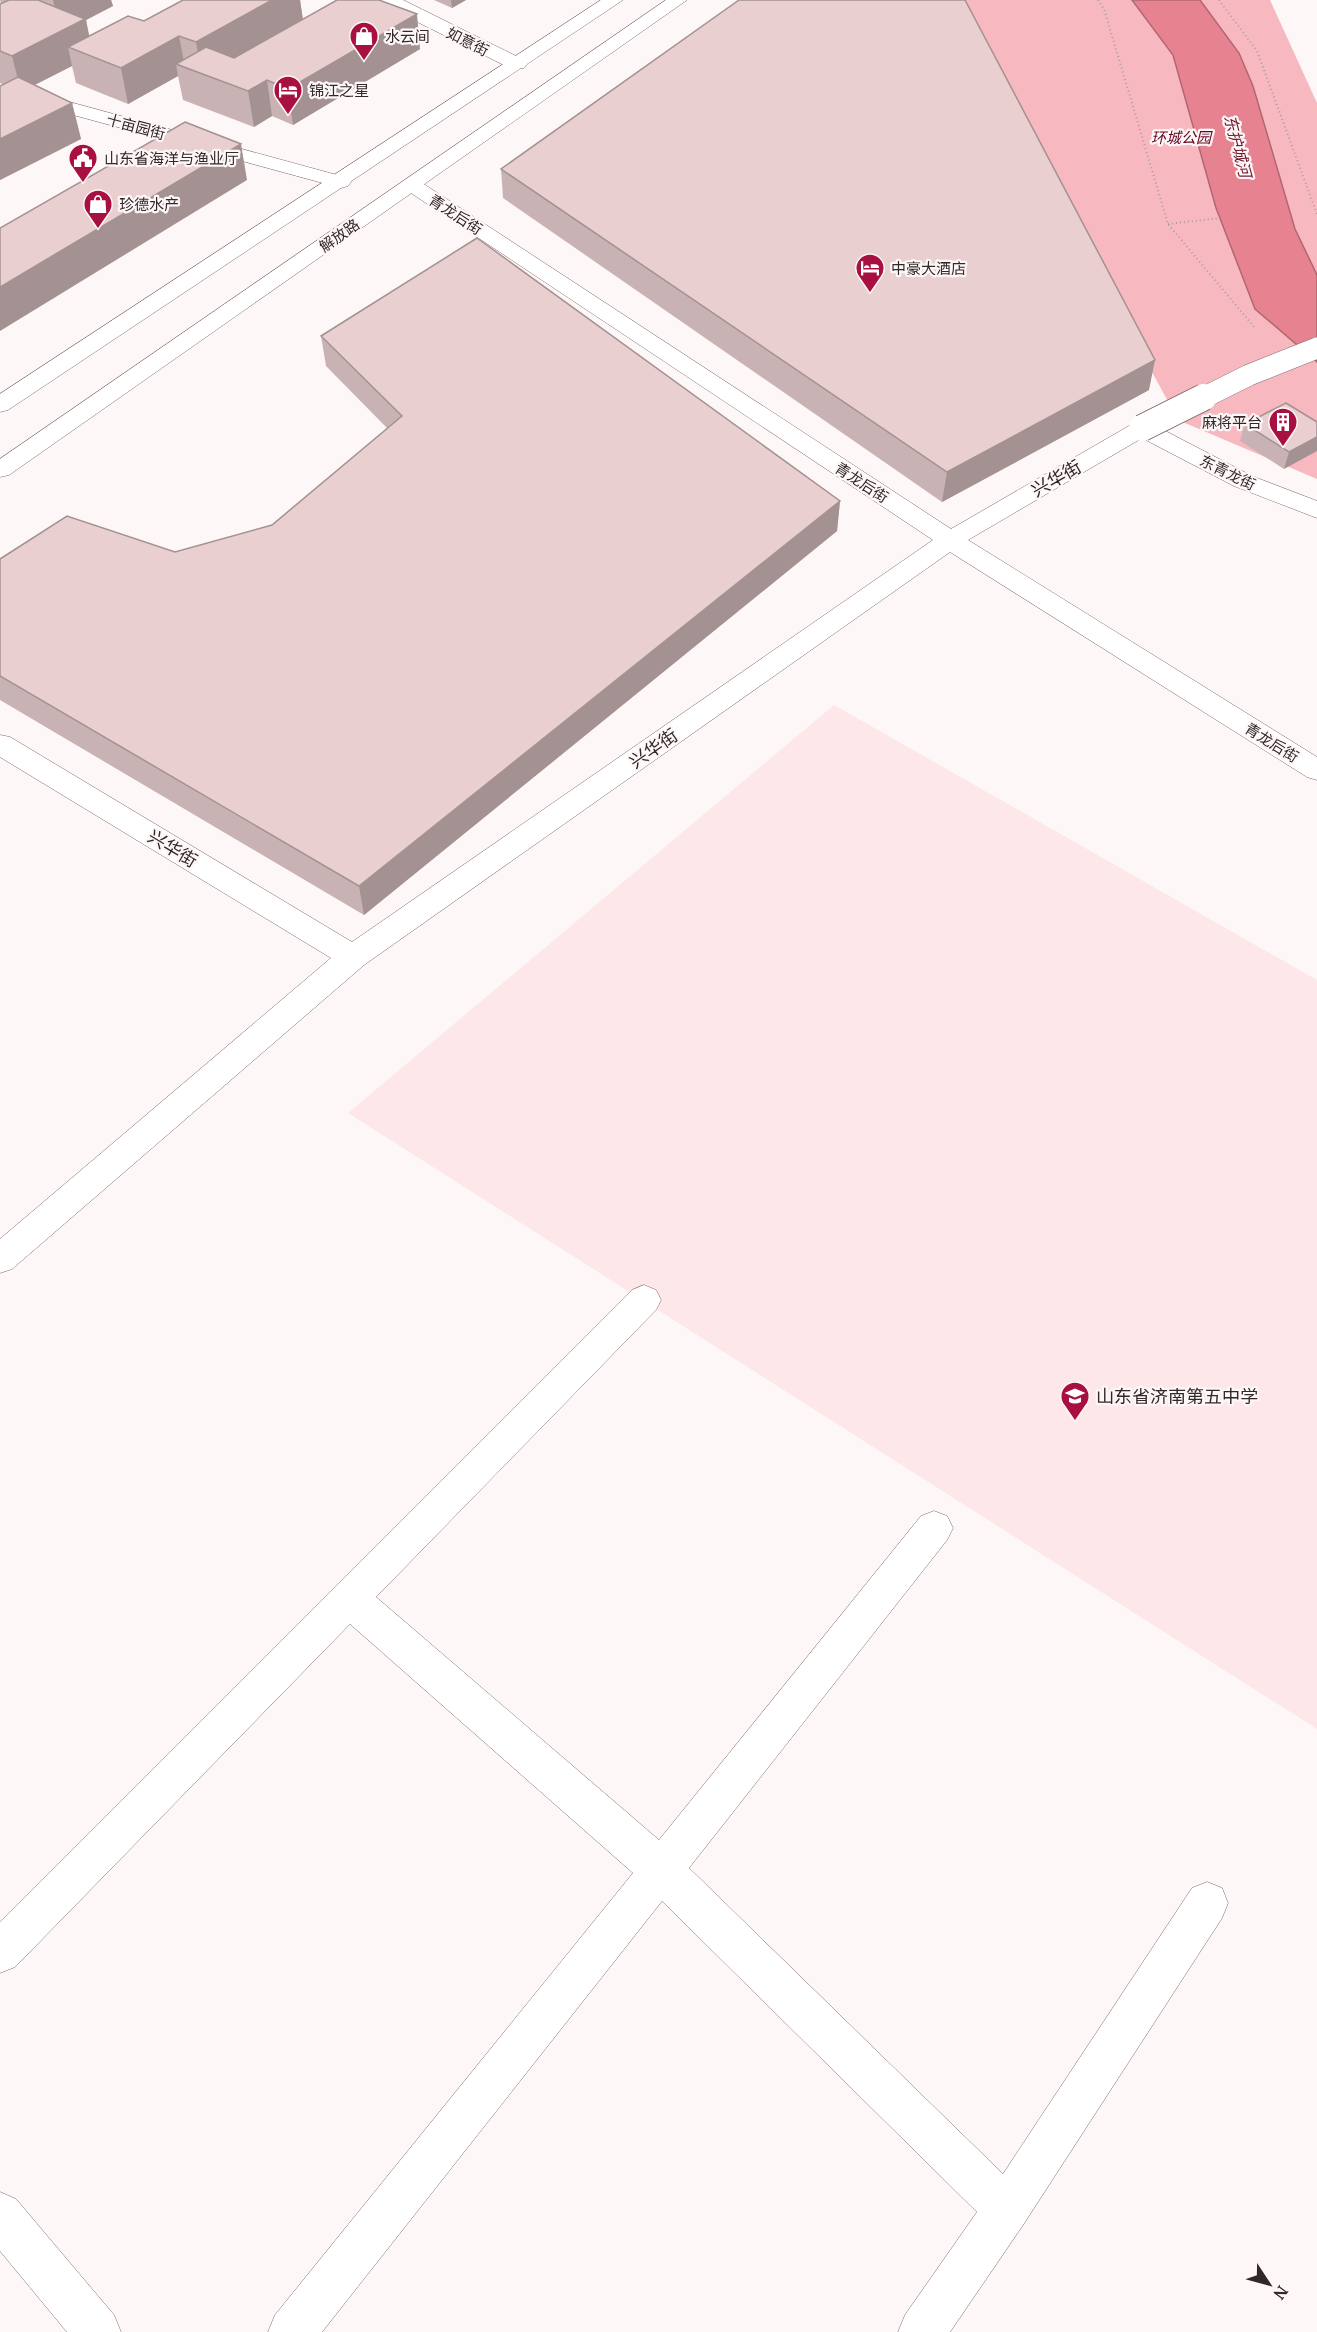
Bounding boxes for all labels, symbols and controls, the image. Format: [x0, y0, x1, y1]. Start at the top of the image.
shop icon: 水云间 [348, 20, 380, 62]
street label: 如意街 [443, 22, 493, 60]
place label: 水云间 [385, 26, 430, 46]
hotel icon: 锦江之星 [272, 74, 304, 116]
place label: 锦江之星 [309, 80, 369, 100]
street label: 十亩园街 [104, 109, 168, 143]
water label: 东护城河 [1219, 112, 1258, 183]
park label: 环城公园 [1151, 127, 1213, 147]
public building icon: 山东省海洋与渔业厅 [67, 142, 99, 184]
place label: 山东省海洋与渔业厅 [104, 148, 239, 168]
shop icon: 珍德水产 [82, 188, 114, 230]
street label: 青龙后街 [425, 189, 487, 239]
place label: 珍德水产 [119, 194, 179, 214]
street label: 解放路 [315, 214, 363, 256]
hotel icon: 中豪大酒店 [854, 252, 886, 294]
place label: 中豪大酒店 [891, 258, 966, 278]
building icon: 麻将平台 [1267, 406, 1299, 448]
place label: 麻将平台 [1202, 412, 1262, 432]
street label: 东青龙街 [1197, 450, 1259, 494]
street label: 兴华街 [1027, 454, 1085, 502]
street label: 青龙后街 [831, 457, 893, 507]
street label: 青龙后街 [1241, 718, 1303, 766]
street label: 兴华街 [624, 723, 682, 773]
street label: 兴华街 [144, 824, 202, 872]
school or university icon: 山东省济南第五中学 [1059, 1380, 1091, 1422]
place label: 山东省济南第五中学 [1096, 1384, 1258, 1408]
north arrow [1239, 2254, 1299, 2314]
text: N [1269, 2281, 1294, 2304]

